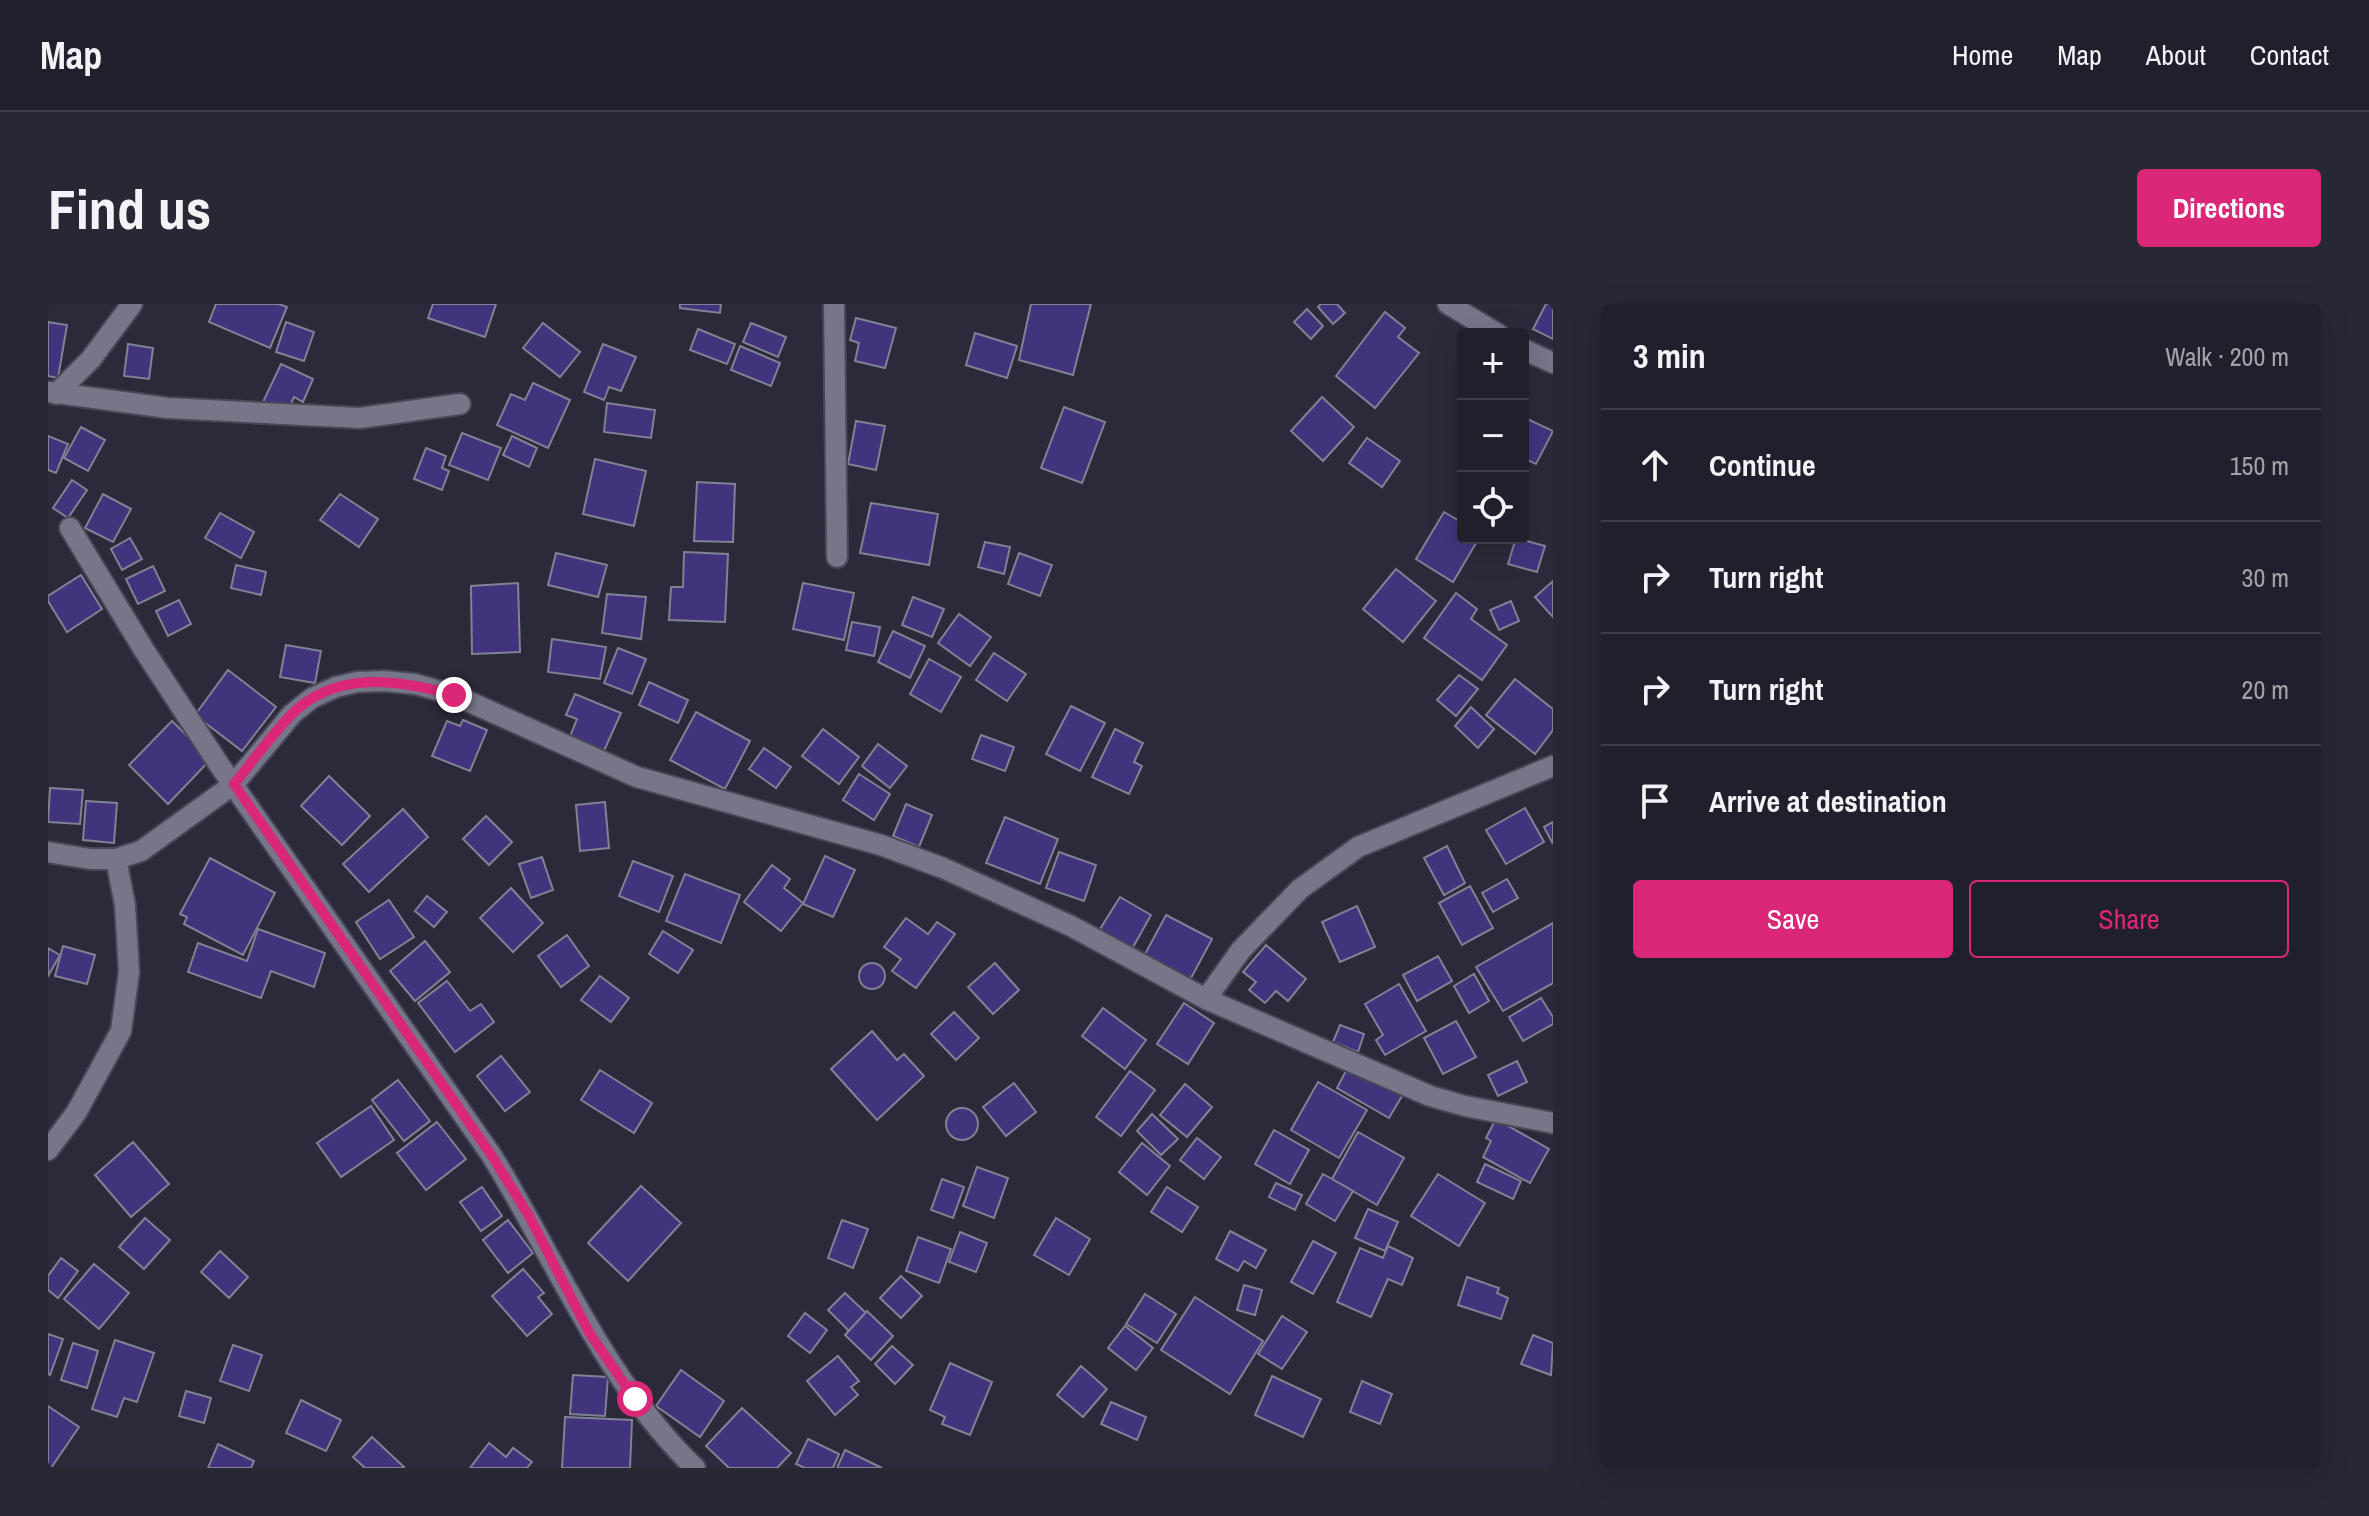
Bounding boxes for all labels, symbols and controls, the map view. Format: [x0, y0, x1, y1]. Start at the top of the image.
text: Map [40, 30, 102, 81]
text: Home [1952, 36, 2013, 74]
text: Map [2057, 36, 2102, 74]
text: About [2146, 36, 2206, 74]
text: Contact [2250, 36, 2329, 74]
button: Directions [2137, 169, 2321, 247]
text: Find us [48, 171, 211, 246]
map controls [1457, 328, 1529, 544]
button: + [1457, 328, 1529, 400]
text: 3 min [1633, 333, 1706, 379]
text: Walk · 200 m [2165, 339, 2289, 374]
button: − [1457, 400, 1529, 472]
icon: ahead [1633, 443, 1677, 487]
text: Continue [1709, 445, 1816, 485]
text: 150 m [2230, 448, 2289, 483]
button: locate [1457, 472, 1529, 544]
icon: right [1633, 555, 1677, 599]
text: Turn right [1709, 557, 1823, 597]
text: 30 m [2242, 560, 2289, 595]
icon: right [1633, 667, 1677, 711]
text: Turn right [1709, 669, 1823, 709]
text: 20 m [2242, 672, 2289, 707]
route end [436, 677, 472, 713]
icon: arrive [1633, 779, 1677, 823]
text: Arrive at destination [1709, 781, 1947, 821]
button: Save [1633, 880, 1953, 958]
button: Share [1969, 880, 2289, 958]
route start [617, 1381, 653, 1417]

